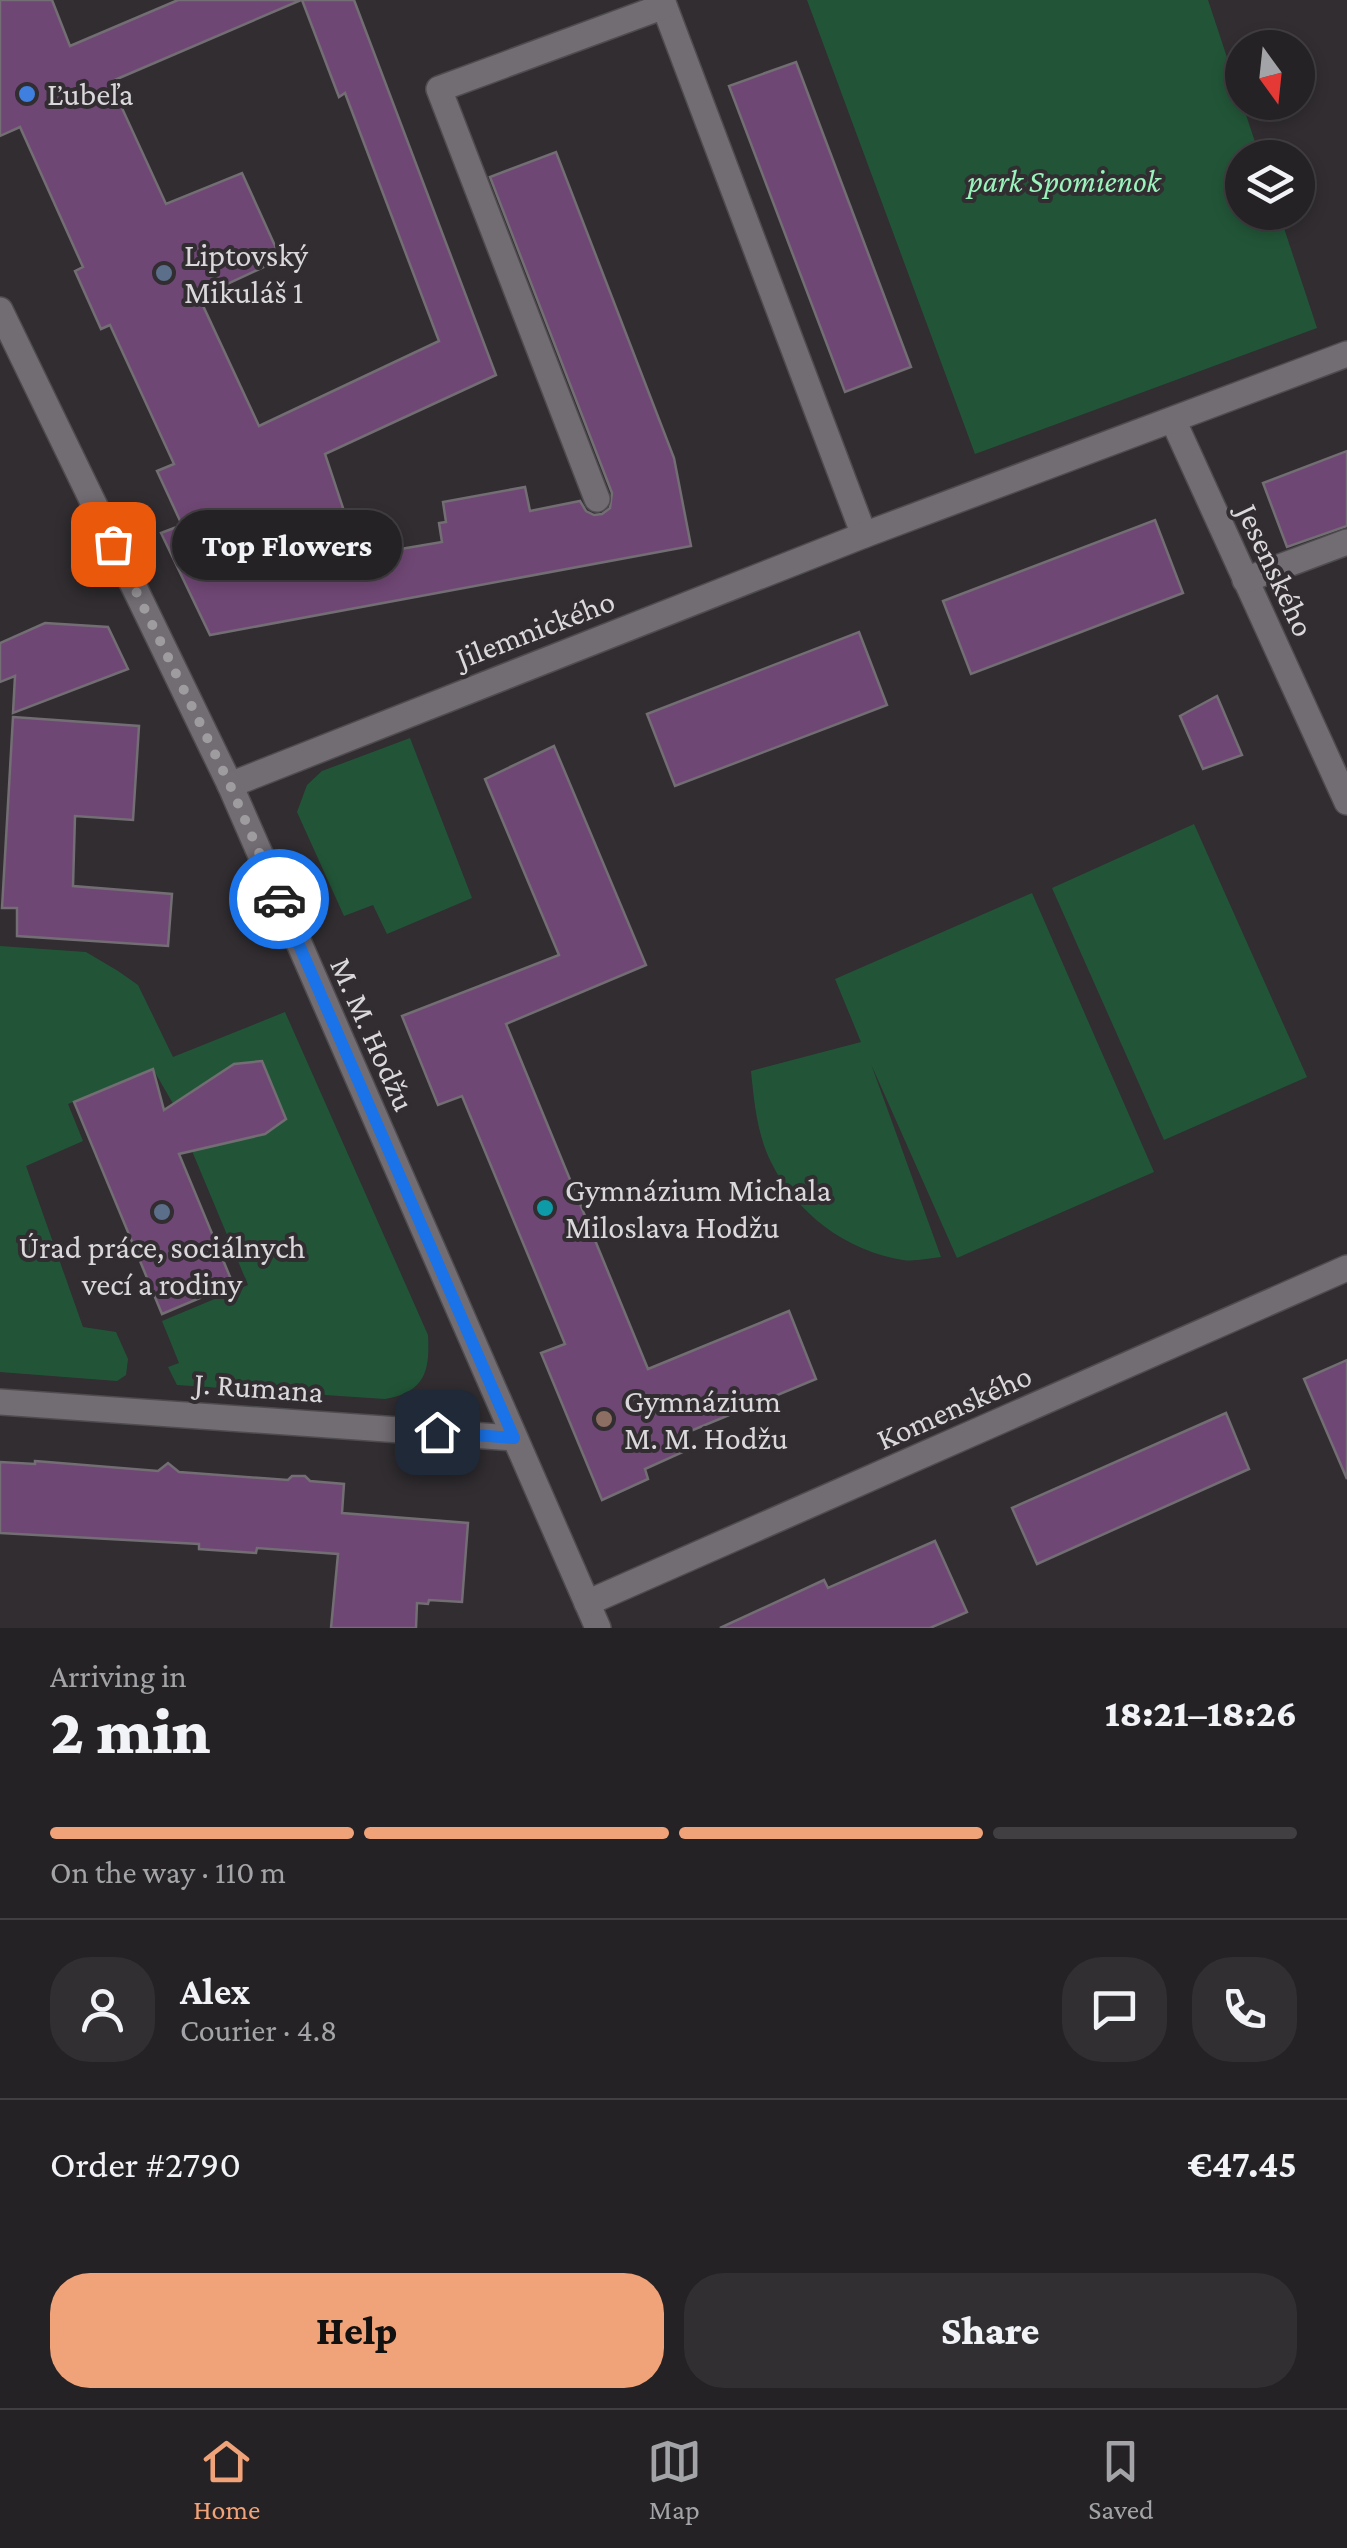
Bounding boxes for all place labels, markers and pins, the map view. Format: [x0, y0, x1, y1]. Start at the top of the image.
place label: Ľubeľa [47, 76, 134, 112]
marker: Ľubeľa [16, 83, 38, 105]
place label: Liptovský Mikuláš 1 [184, 237, 308, 310]
marker: Liptovský Mikuláš 1 [153, 262, 175, 284]
pin [71, 502, 156, 587]
callout: Top Flowers [173, 509, 403, 579]
place label: Gymnázium Michala Miloslava Hodžu [565, 1172, 832, 1245]
marker: Gymnázium Michala Miloslava Hodžu [534, 1197, 556, 1219]
marker: Úrad práce, sociálnych vecí a rodiny [151, 1201, 173, 1223]
place label: Úrad práce, sociálnych vecí a rodiny [18, 1229, 306, 1302]
place label: Gymnázium M. M. Hodžu [624, 1383, 788, 1456]
pin [395, 1390, 480, 1475]
marker: Gymnázium M. M. Hodžu [593, 1408, 615, 1430]

